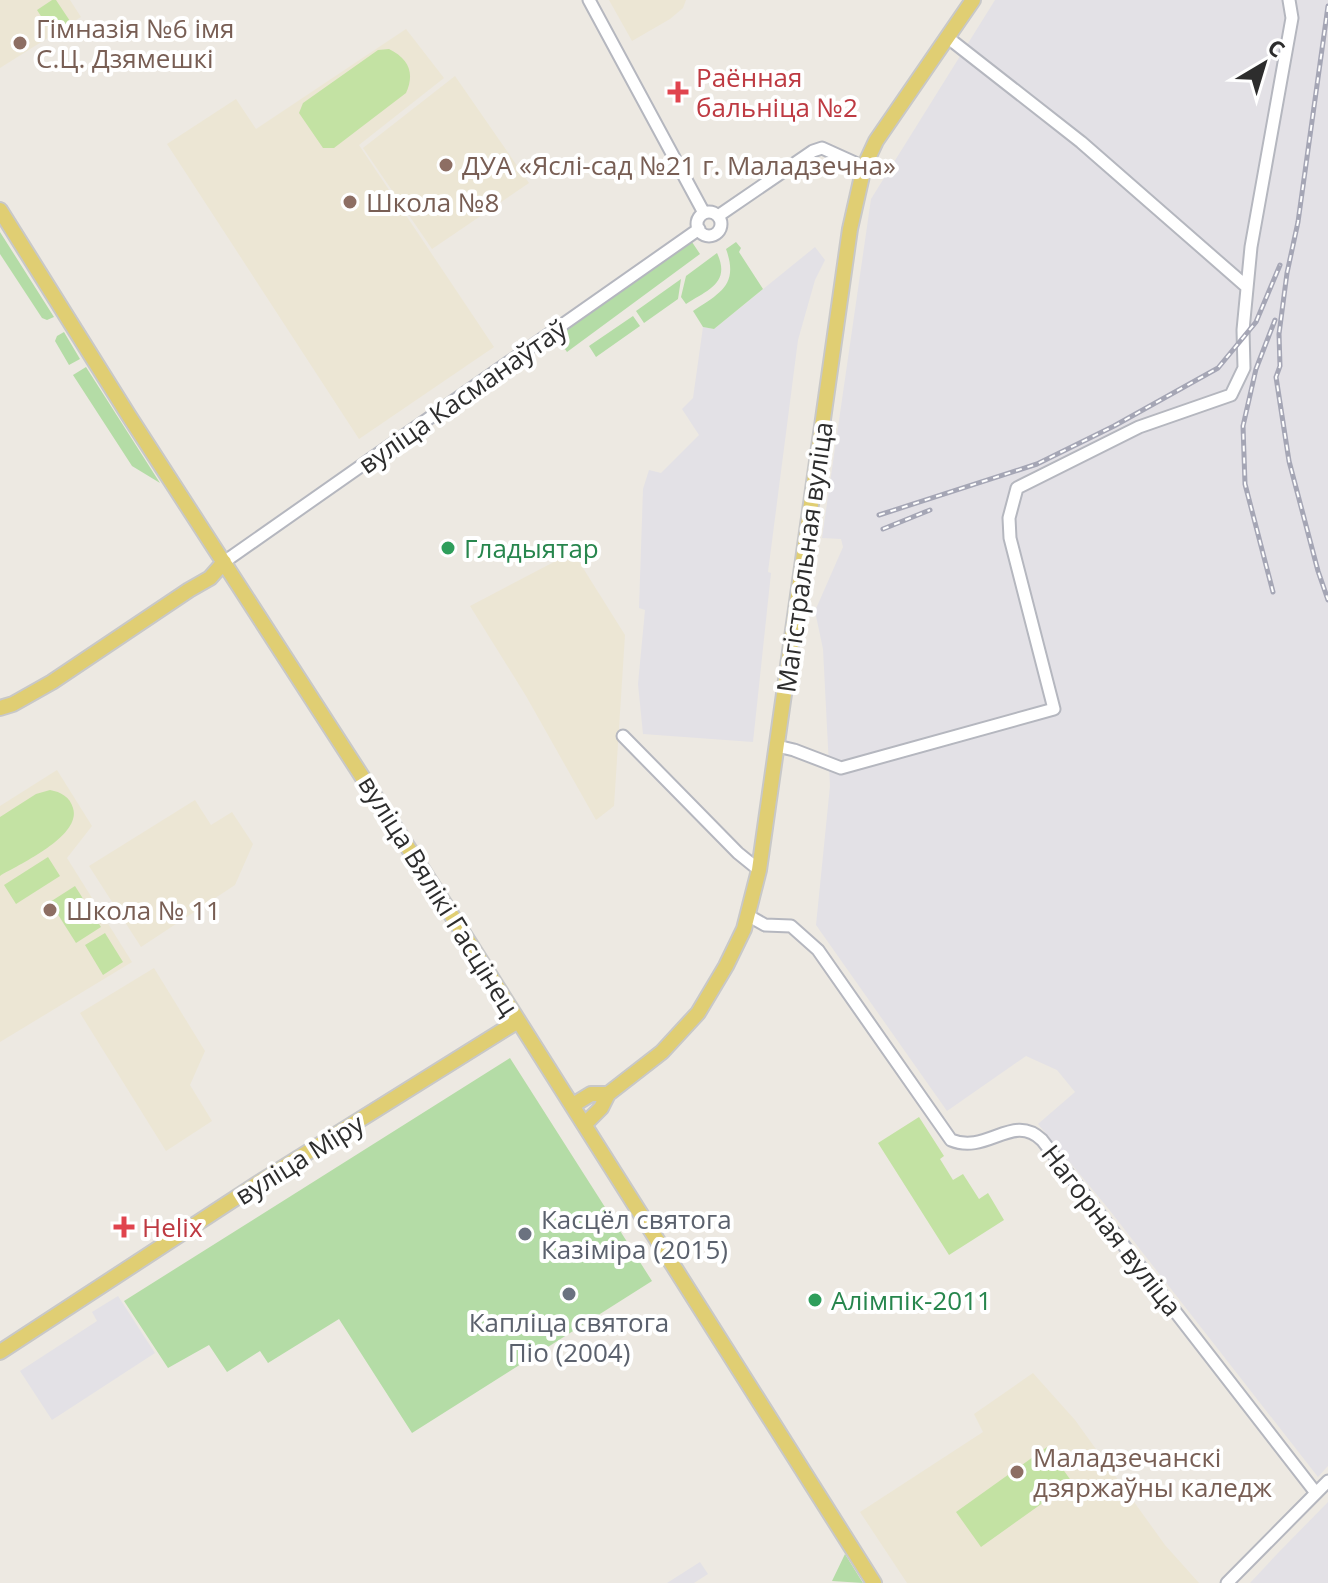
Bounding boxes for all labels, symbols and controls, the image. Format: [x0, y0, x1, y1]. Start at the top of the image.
place label: Гімназія №6 iмя С.Ц. Дзямешкi [36, 10, 234, 76]
north arrow [1224, 24, 1304, 104]
text: С [1262, 31, 1292, 64]
marker: Гімназія №6 iмя С.Ц. Дзямешкi [11, 34, 29, 52]
place label: Раённая бальніца №2 [696, 59, 858, 125]
marker: Раённая бальніца №2 [667, 81, 689, 103]
place label: ДУА «Яслі-сад №21 г. Маладзечна» [462, 147, 896, 183]
marker: ДУА «Яслі-сад №21 г. Маладзечна» [437, 156, 455, 174]
place label: Школа №8 [366, 184, 499, 220]
marker: Школа №8 [341, 193, 359, 211]
street label: вуліца Касманаўтаў [351, 310, 574, 482]
street label: Магістральная вуліца [767, 419, 841, 695]
place label: Гладыятар [464, 530, 599, 566]
marker: Гладыятар [439, 539, 457, 557]
street label: вуліца Вялікі Гасцінец [350, 768, 528, 1022]
place label: Школа № 11 [66, 892, 221, 928]
marker: Школа № 11 [41, 901, 59, 919]
street label: вуліца Міру [228, 1105, 371, 1213]
street label: Нагорная вуліца [1034, 1137, 1190, 1323]
place label: Касцёл святога Казіміра (2015) [541, 1201, 732, 1267]
place label: Helix [142, 1209, 203, 1245]
marker: Helix [113, 1216, 135, 1238]
marker: Касцёл святога Казіміра (2015) [516, 1225, 534, 1243]
place label: Алімпік-2011 [831, 1282, 992, 1318]
marker: Капліца святога Піо (2004) [560, 1285, 578, 1303]
marker: Алімпік-2011 [806, 1291, 824, 1309]
place label: Капліца святога Піо (2004) [469, 1304, 669, 1370]
place label: Маладзечанскі дзяржаўны каледж [1033, 1439, 1273, 1505]
marker: Маладзечанскі дзяржаўны каледж [1008, 1463, 1026, 1481]

